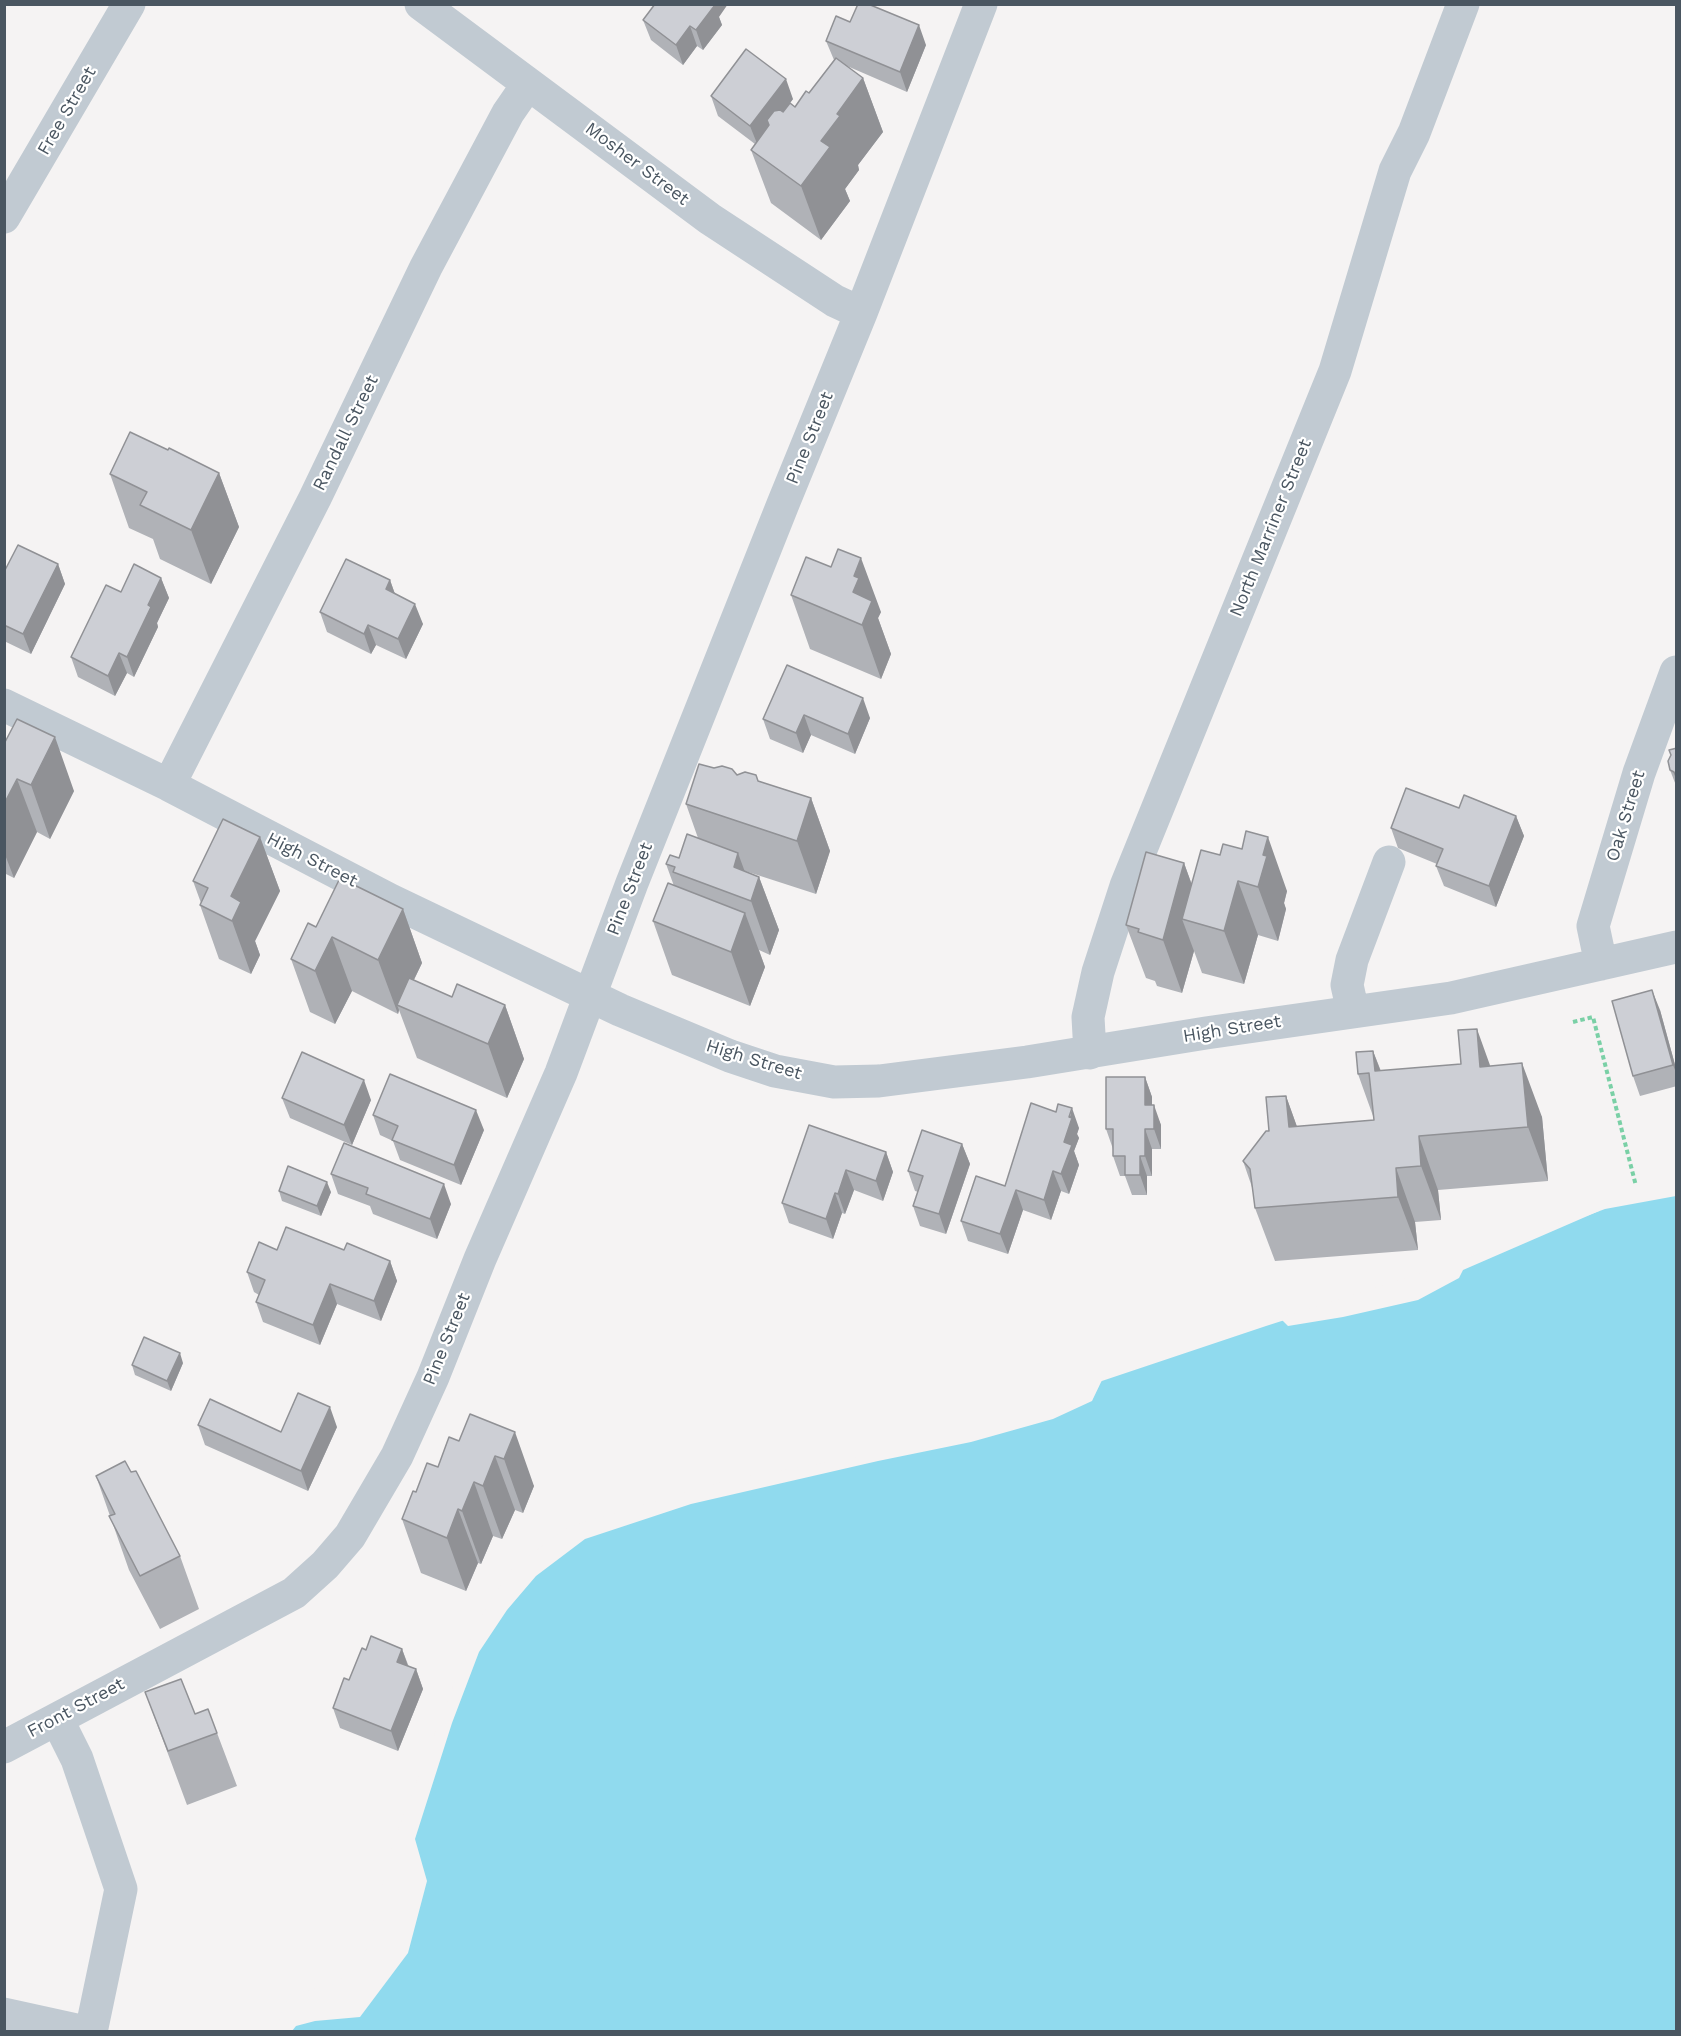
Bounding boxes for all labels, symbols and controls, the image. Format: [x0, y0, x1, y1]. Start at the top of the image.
street label: Free Street [33, 63, 101, 159]
street label: Mosher Street [581, 118, 693, 210]
street label: Randall Street [309, 372, 383, 494]
street label: Pine Street [782, 389, 838, 487]
street label: North Marriner Street [1225, 436, 1317, 620]
street label: Oak Street [1602, 768, 1650, 864]
street label: High Street [263, 828, 361, 892]
street label: Pine Street [602, 840, 658, 938]
street label: High Street [1181, 1011, 1283, 1047]
street label: High Street [703, 1035, 805, 1085]
street label: Pine Street [419, 1290, 475, 1388]
street label: Front Street [24, 1673, 128, 1743]

